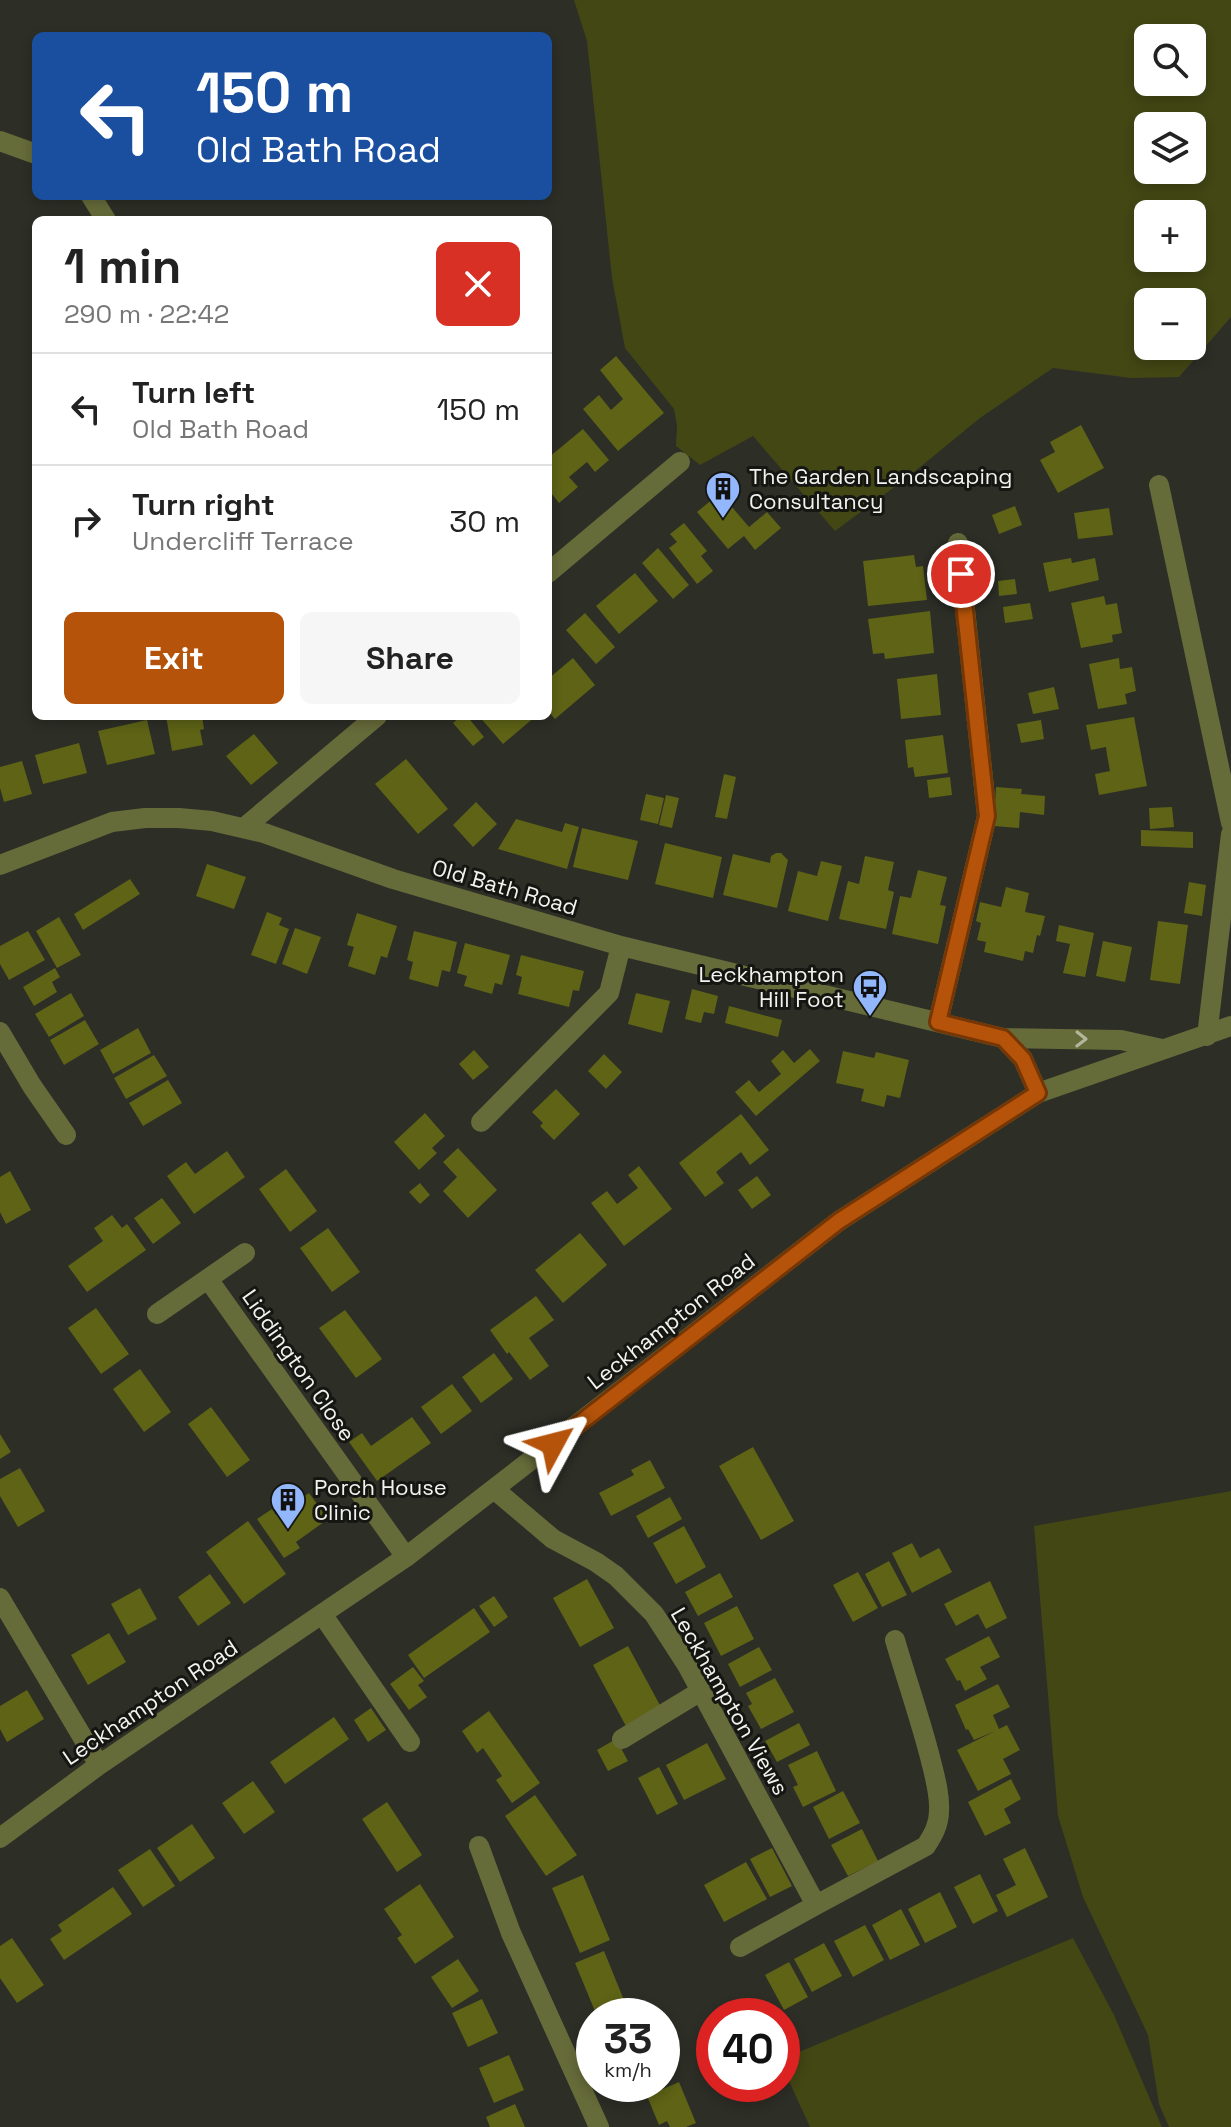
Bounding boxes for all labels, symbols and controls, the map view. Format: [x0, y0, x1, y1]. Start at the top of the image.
map controls [1134, 24, 1206, 360]
button: search [1134, 24, 1206, 96]
text: 150 m [196, 57, 353, 128]
icon: left [64, 64, 168, 168]
button: layers [1134, 112, 1206, 184]
text: Old Bath Road [196, 127, 441, 173]
button: + [1134, 200, 1206, 272]
text: 1 min [64, 236, 181, 297]
button: close [436, 242, 520, 326]
button: − [1134, 288, 1206, 360]
text: 290 m · 22:42 [64, 297, 229, 331]
text: Turn left [132, 373, 255, 412]
icon: left [64, 387, 108, 431]
text: 150 m [437, 390, 520, 429]
text: Old Bath Road [132, 412, 309, 446]
place label: The Garden Landscaping Consultancy [749, 462, 1012, 515]
building icon: The Garden Landscaping Consultancy [704, 470, 742, 520]
text: Turn right [132, 485, 275, 524]
icon: right [64, 499, 108, 543]
text: 30 m [449, 502, 520, 541]
text: Undercliff Terrace [132, 524, 354, 558]
pin [927, 540, 995, 608]
icon: arrive [939, 552, 983, 596]
button: Exit [64, 612, 284, 704]
button: Share [300, 612, 520, 704]
street label: Old Bath Road [429, 853, 581, 921]
place label: Leckhampton Hill Foot [698, 960, 844, 1013]
bus stop icon: Leckhampton Hill Foot [851, 968, 889, 1018]
one-way arrow [1075, 1031, 1088, 1048]
street label: Leckhampton Road [582, 1247, 760, 1395]
street label: Liddington Close [236, 1284, 362, 1446]
position arrow [511, 1402, 595, 1486]
place label: Porch House Clinic [314, 1473, 447, 1526]
building icon: Porch House Clinic [269, 1481, 307, 1531]
street label: Leckhampton Views [665, 1602, 795, 1800]
street label: Leckhampton Road [57, 1633, 243, 1771]
speed limit sign: 40 [696, 1998, 800, 2102]
text: 33 [604, 2014, 652, 2065]
text: km/h [604, 2057, 652, 2083]

